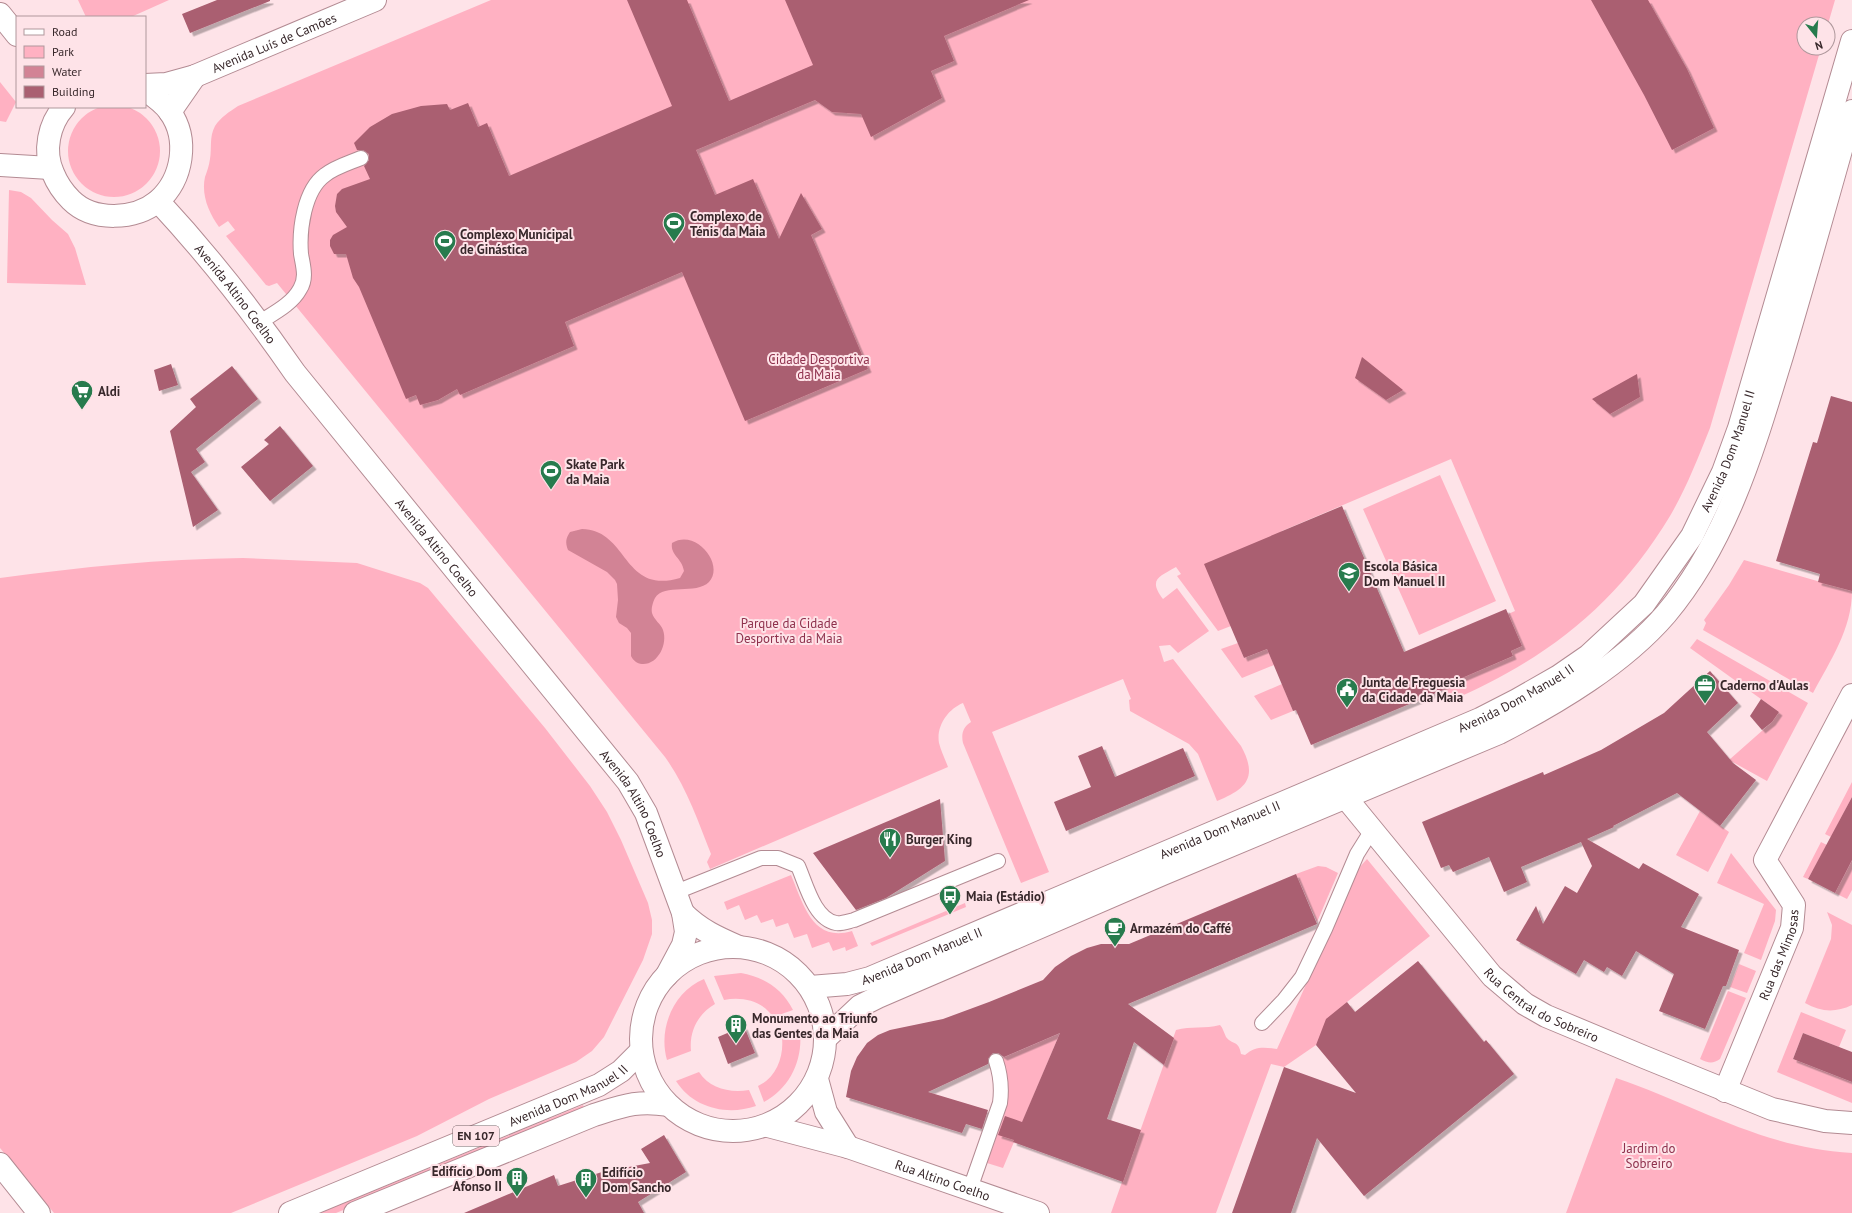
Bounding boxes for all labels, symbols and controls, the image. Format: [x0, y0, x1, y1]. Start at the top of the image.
street label: Avenida Luís de Camões [209, 9, 339, 77]
legend [16, 16, 146, 108]
north arrow [1796, 16, 1836, 56]
text: Road [52, 24, 77, 39]
text: N [1813, 38, 1824, 53]
text: Park [52, 44, 74, 59]
text: Water [52, 64, 82, 79]
text: Building [52, 84, 95, 99]
place label: Complexo de Ténis da Maia [690, 208, 765, 240]
sports icon: Complexo de Ténis da Maia [661, 210, 687, 243]
place label: Complexo Municipal de Ginástica [460, 226, 573, 258]
sports icon: Complexo Municipal de Ginástica [432, 228, 458, 261]
street label: Avenida Altino Coelho [191, 241, 280, 347]
park label: Cidade Desportiva da Maia [768, 351, 870, 383]
supermarket icon: Aldi [69, 378, 95, 411]
place label: Aldi [98, 383, 120, 400]
street label: Avenida Dom Manuel II [1697, 388, 1759, 515]
place label: Skate Park da Maia [566, 456, 625, 488]
sports icon: Skate Park da Maia [538, 458, 564, 491]
street label: Avenida Altino Coelho [391, 495, 482, 601]
place label: Escola Básica Dom Manuel II [1364, 558, 1445, 590]
school or university icon: Escola Básica Dom Manuel II [1336, 560, 1362, 593]
park label: Parque da Cidade Desportiva da Maia [735, 615, 843, 647]
street label: Avenida Dom Manuel II [1455, 660, 1577, 736]
office icon: Caderno d'Aulas [1692, 672, 1718, 705]
place label: Junta de Freguesia da Cidade da Maia [1361, 674, 1465, 706]
public building icon: Junta de Freguesia da Cidade da Maia [1334, 676, 1360, 709]
place label: Caderno d'Aulas [1720, 677, 1809, 694]
street label: Avenida Altino Coelho [596, 746, 670, 860]
street label: Avenida Dom Manuel II [1157, 797, 1283, 863]
restaurant icon: Burger King [877, 826, 903, 859]
place label: Burger King [906, 831, 972, 848]
bus stop icon: Maia (Estádio) [937, 883, 963, 916]
place label: Maia (Estádio) [966, 888, 1045, 905]
street label: Rua das Mimosas [1755, 909, 1803, 1003]
cafe icon: Armazém do Caffé [1102, 915, 1128, 948]
place label: Armazém do Caffé [1130, 920, 1232, 937]
street label: Avenida Dom Manuel II [860, 923, 985, 989]
street label: Rua Central do Sobreiro [1480, 965, 1601, 1046]
place label: Monumento ao Triunfo das Gentes da Maia [752, 1010, 878, 1042]
building icon: Monumento ao Triunfo das Gentes da Maia [723, 1012, 749, 1045]
street label: Avenida Dom Manuel II [506, 1061, 632, 1130]
road number: EN 107 [453, 1126, 499, 1146]
park label: Jardim do Sobreiro [1621, 1140, 1676, 1172]
street label: Rua Altino Coelho [893, 1156, 992, 1205]
place label: Edifício Dom Afonso II [432, 1163, 502, 1195]
place label: Edifício Dom Sancho [602, 1164, 671, 1196]
building icon: Edifício Dom Afonso II [504, 1165, 530, 1198]
building icon: Edifício Dom Sancho [573, 1166, 599, 1199]

